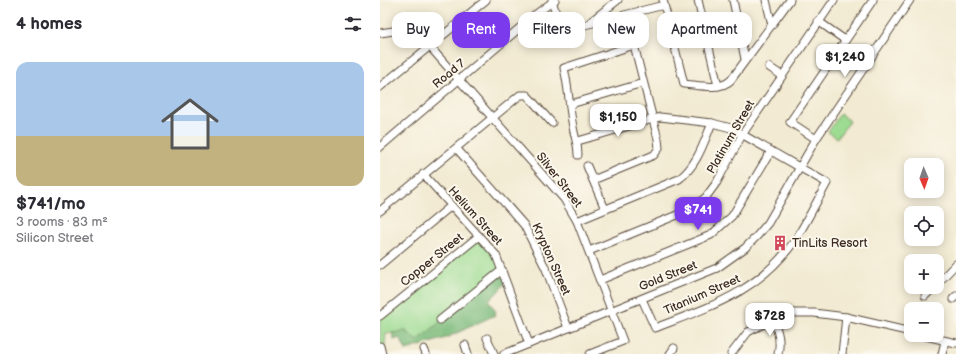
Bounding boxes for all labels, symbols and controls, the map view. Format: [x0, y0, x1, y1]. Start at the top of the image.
chip: Buy [392, 12, 444, 48]
chip: Rent [452, 12, 510, 48]
chip: Filters [518, 12, 585, 48]
chip: New [593, 12, 649, 48]
chip: Apartment [657, 12, 752, 48]
icon: filters [342, 13, 364, 35]
text: 4 homes [16, 14, 82, 34]
pin: $1,240 [812, 44, 878, 78]
text: $1,240 [825, 49, 865, 65]
street label: Road 7 [430, 56, 468, 92]
icon: home [154, 88, 226, 160]
street label: Platinum Street [704, 97, 758, 177]
pin: $1,150 [585, 104, 651, 138]
text: $1,150 [599, 109, 637, 125]
street label: Silver Street [533, 149, 585, 211]
north arrow [904, 158, 944, 198]
map controls [904, 158, 944, 342]
street label: Helium Street [445, 184, 506, 249]
text: $741/mo [16, 194, 86, 214]
pin: $741 [674, 197, 722, 231]
text: $741 [684, 202, 712, 218]
button: locate [904, 206, 944, 246]
text: 3 rooms · 83 m² [16, 214, 108, 230]
street label: Krypton Street [528, 220, 574, 298]
text: Silicon Street [16, 230, 93, 246]
street label: Copper Street [397, 230, 467, 290]
building icon: TinLits Resort [771, 234, 789, 252]
place label: TinLits Resort [792, 236, 868, 251]
button: + [904, 254, 944, 294]
street label: Gold Street [637, 257, 699, 294]
street label: Titanium Street [662, 271, 743, 318]
button: − [904, 302, 944, 342]
pin: $728 [746, 303, 794, 337]
text: $728 [754, 308, 786, 324]

